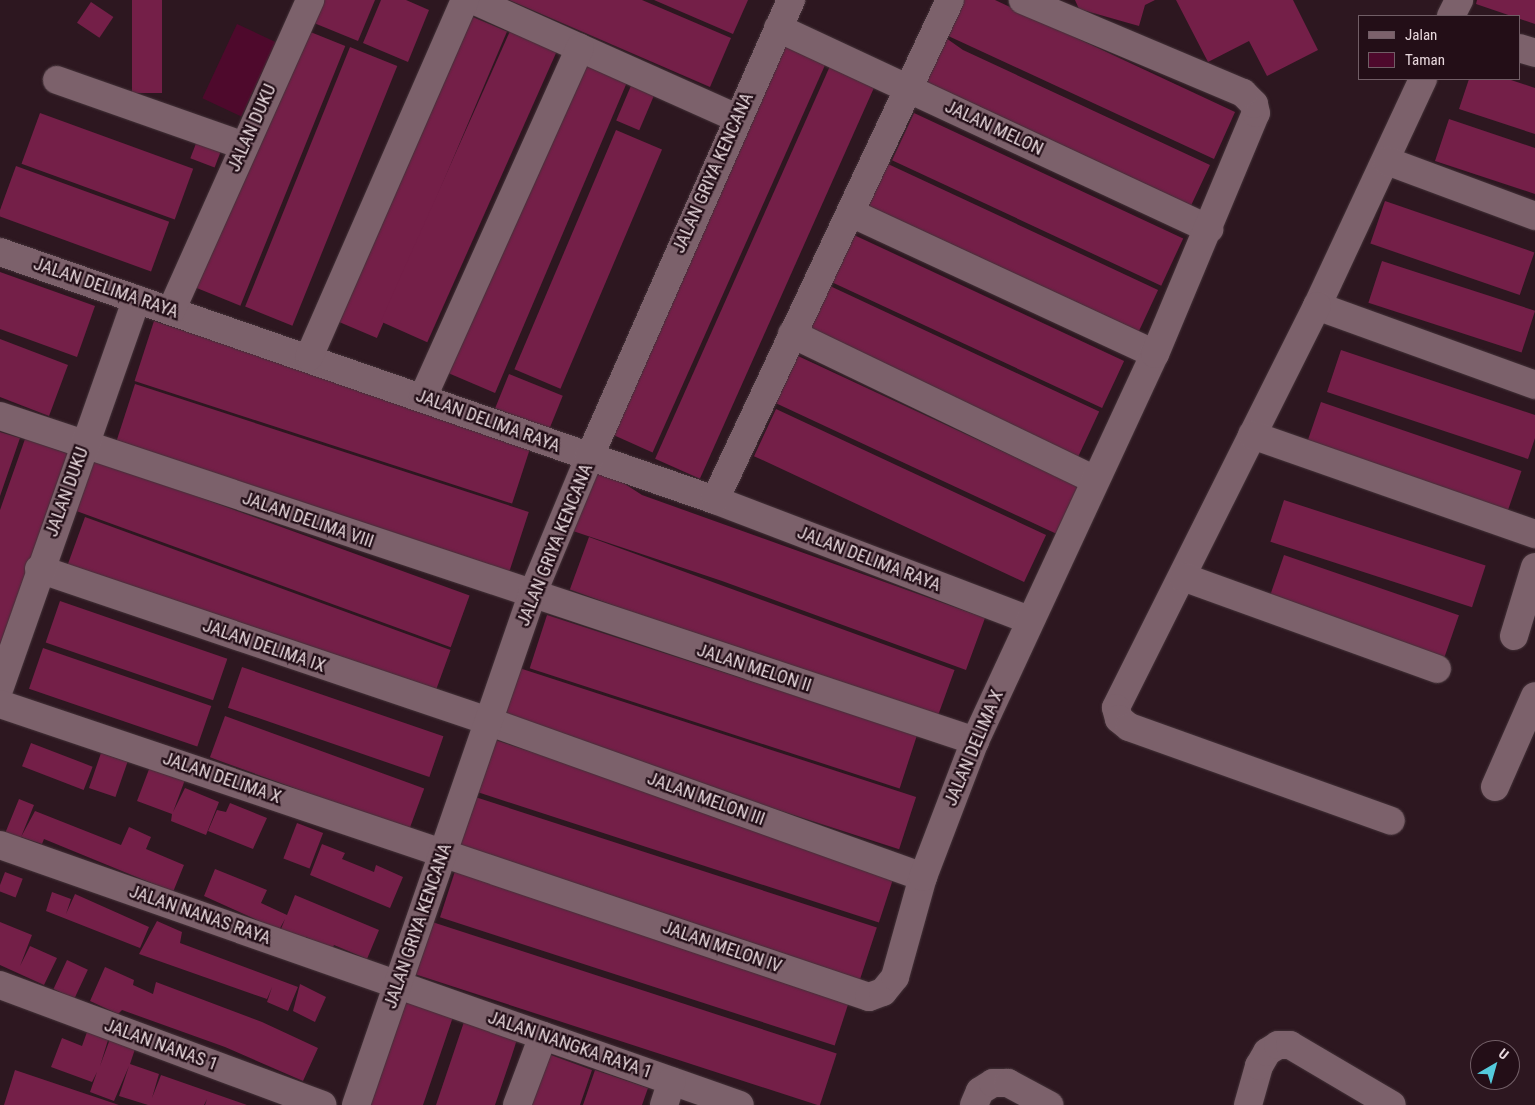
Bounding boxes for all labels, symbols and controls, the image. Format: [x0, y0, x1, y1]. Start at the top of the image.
legend [1358, 15, 1520, 80]
text: Jalan [1405, 26, 1437, 44]
text: Taman [1405, 51, 1445, 69]
street label: JALAN DUKU [223, 81, 281, 175]
street label: JALAN GRIYA KENCANA [668, 90, 758, 256]
street label: JALAN MELON [941, 96, 1047, 160]
street label: JALAN DELIMA RAYA [31, 253, 181, 323]
street label: JALAN DELIMA RAYA [413, 385, 563, 457]
street label: JALAN DUKU [41, 444, 93, 540]
street label: JALAN GRIYA KENCANA [513, 461, 597, 629]
street label: JALAN DELIMA VIII [240, 487, 376, 553]
street label: JALAN DELIMA RAYA [794, 522, 944, 596]
street label: JALAN DELIMA IX [200, 615, 328, 677]
street label: JALAN MELON II [694, 639, 814, 697]
street label: JALAN DELIMA X [940, 687, 1008, 809]
street label: JALAN DELIMA X [160, 748, 284, 808]
street label: JALAN MELON III [644, 768, 768, 830]
street label: JALAN GRIYA KENCANA [380, 841, 456, 1011]
street label: JALAN NANAS RAYA [126, 881, 274, 949]
street label: JALAN MELON IV [660, 917, 784, 977]
street label: JALAN NANGKA RAYA 1 [485, 1007, 655, 1083]
street label: JALAN NANAS 1 [101, 1014, 221, 1076]
north arrow [1470, 1040, 1520, 1090]
text: U [1496, 1045, 1512, 1063]

